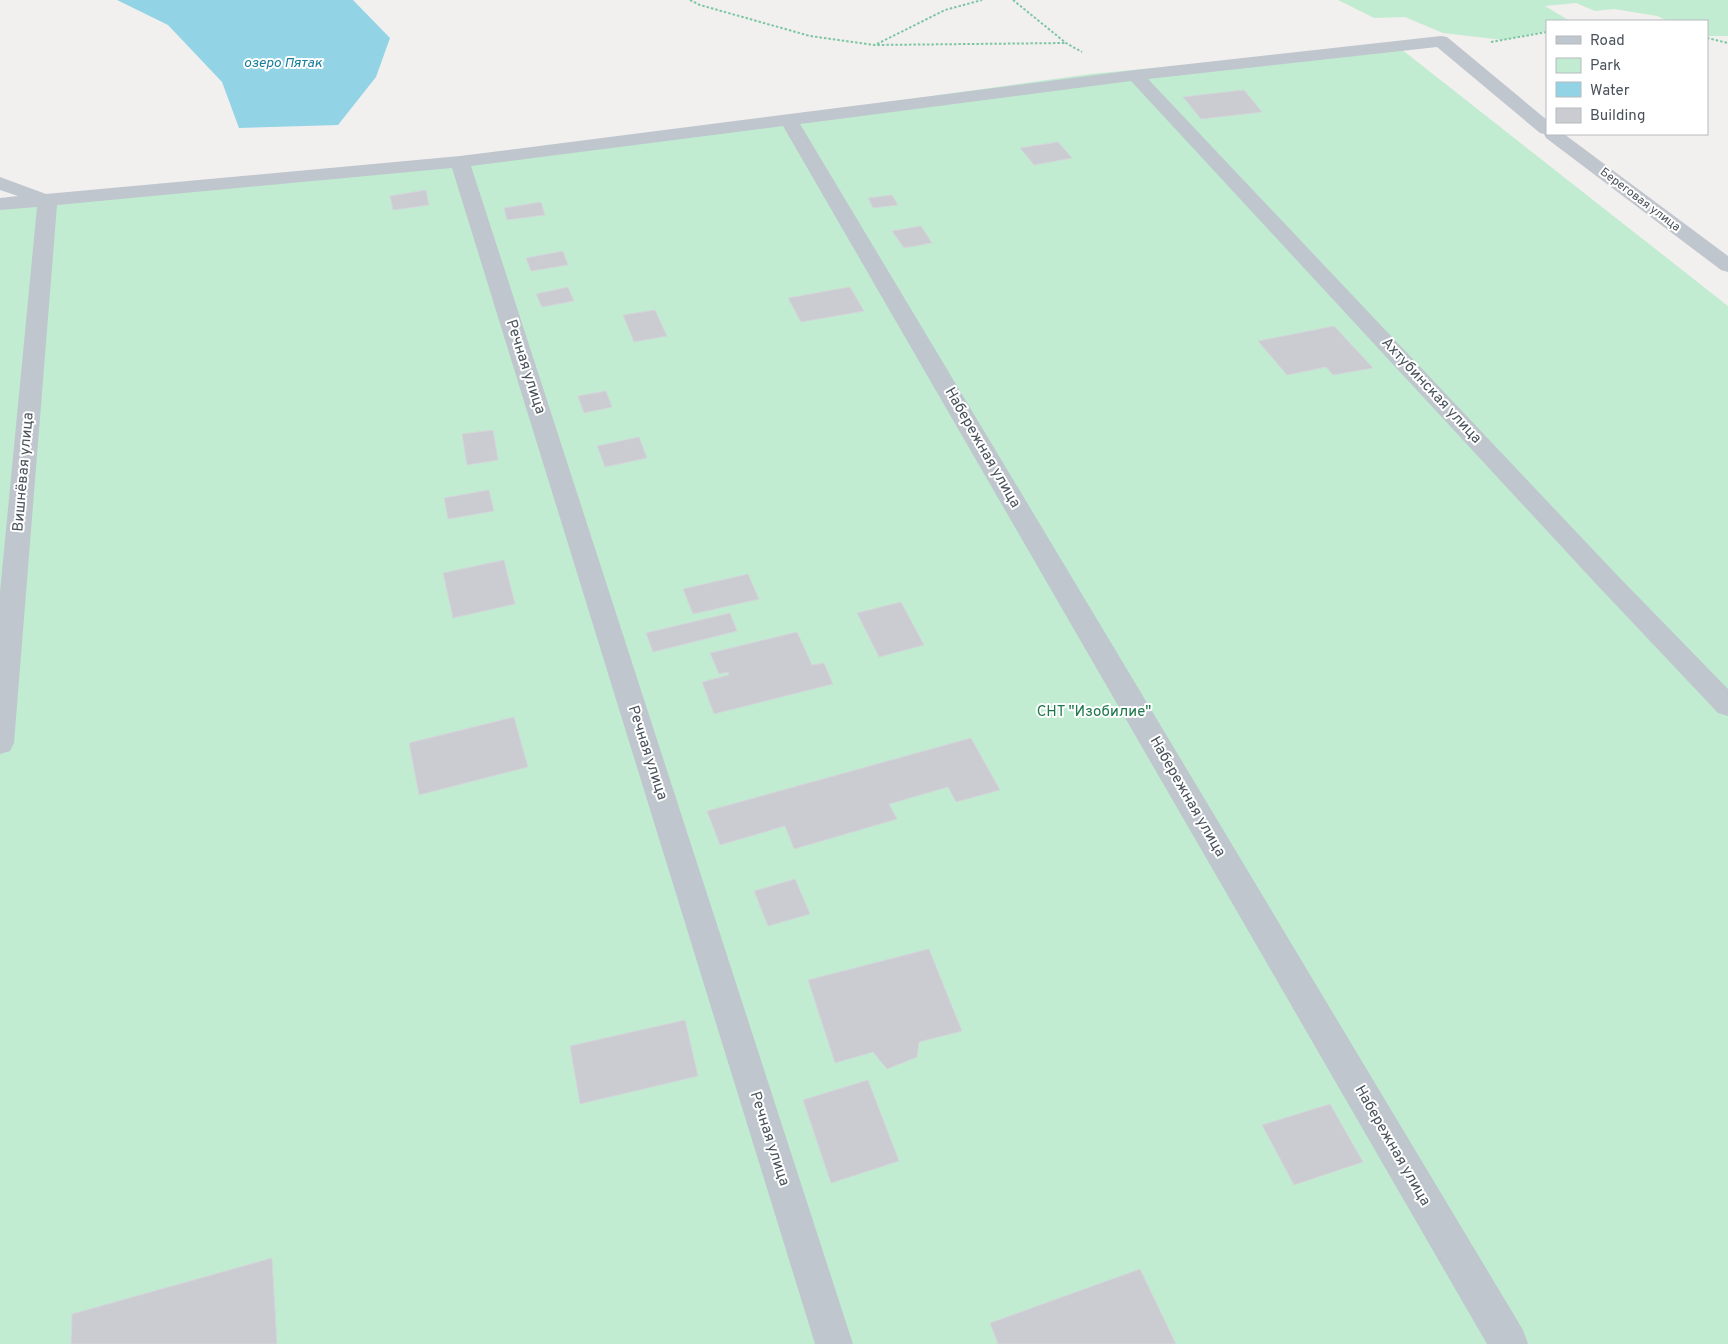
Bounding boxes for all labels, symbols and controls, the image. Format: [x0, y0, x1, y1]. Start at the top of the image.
legend [1546, 20, 1708, 135]
text: Road [1590, 32, 1625, 51]
water label: озеро Пятак [244, 55, 323, 72]
text: Park [1590, 57, 1621, 76]
text: Water [1590, 82, 1630, 101]
text: Building [1590, 107, 1645, 126]
street label: Береговая улица [1596, 164, 1684, 236]
street label: Речная улица [501, 317, 549, 417]
street label: Ахтубинская улица [1377, 334, 1485, 448]
street label: Набережная улица [940, 384, 1024, 512]
street label: Вишнёвая улица [9, 412, 39, 532]
street label: Речная улица [623, 703, 671, 803]
park label: СНТ "Изобилие" [1037, 703, 1151, 722]
street label: Набережная улица [1145, 733, 1229, 861]
street label: Набережная улица [1350, 1082, 1434, 1210]
street label: Речная улица [745, 1089, 793, 1189]

